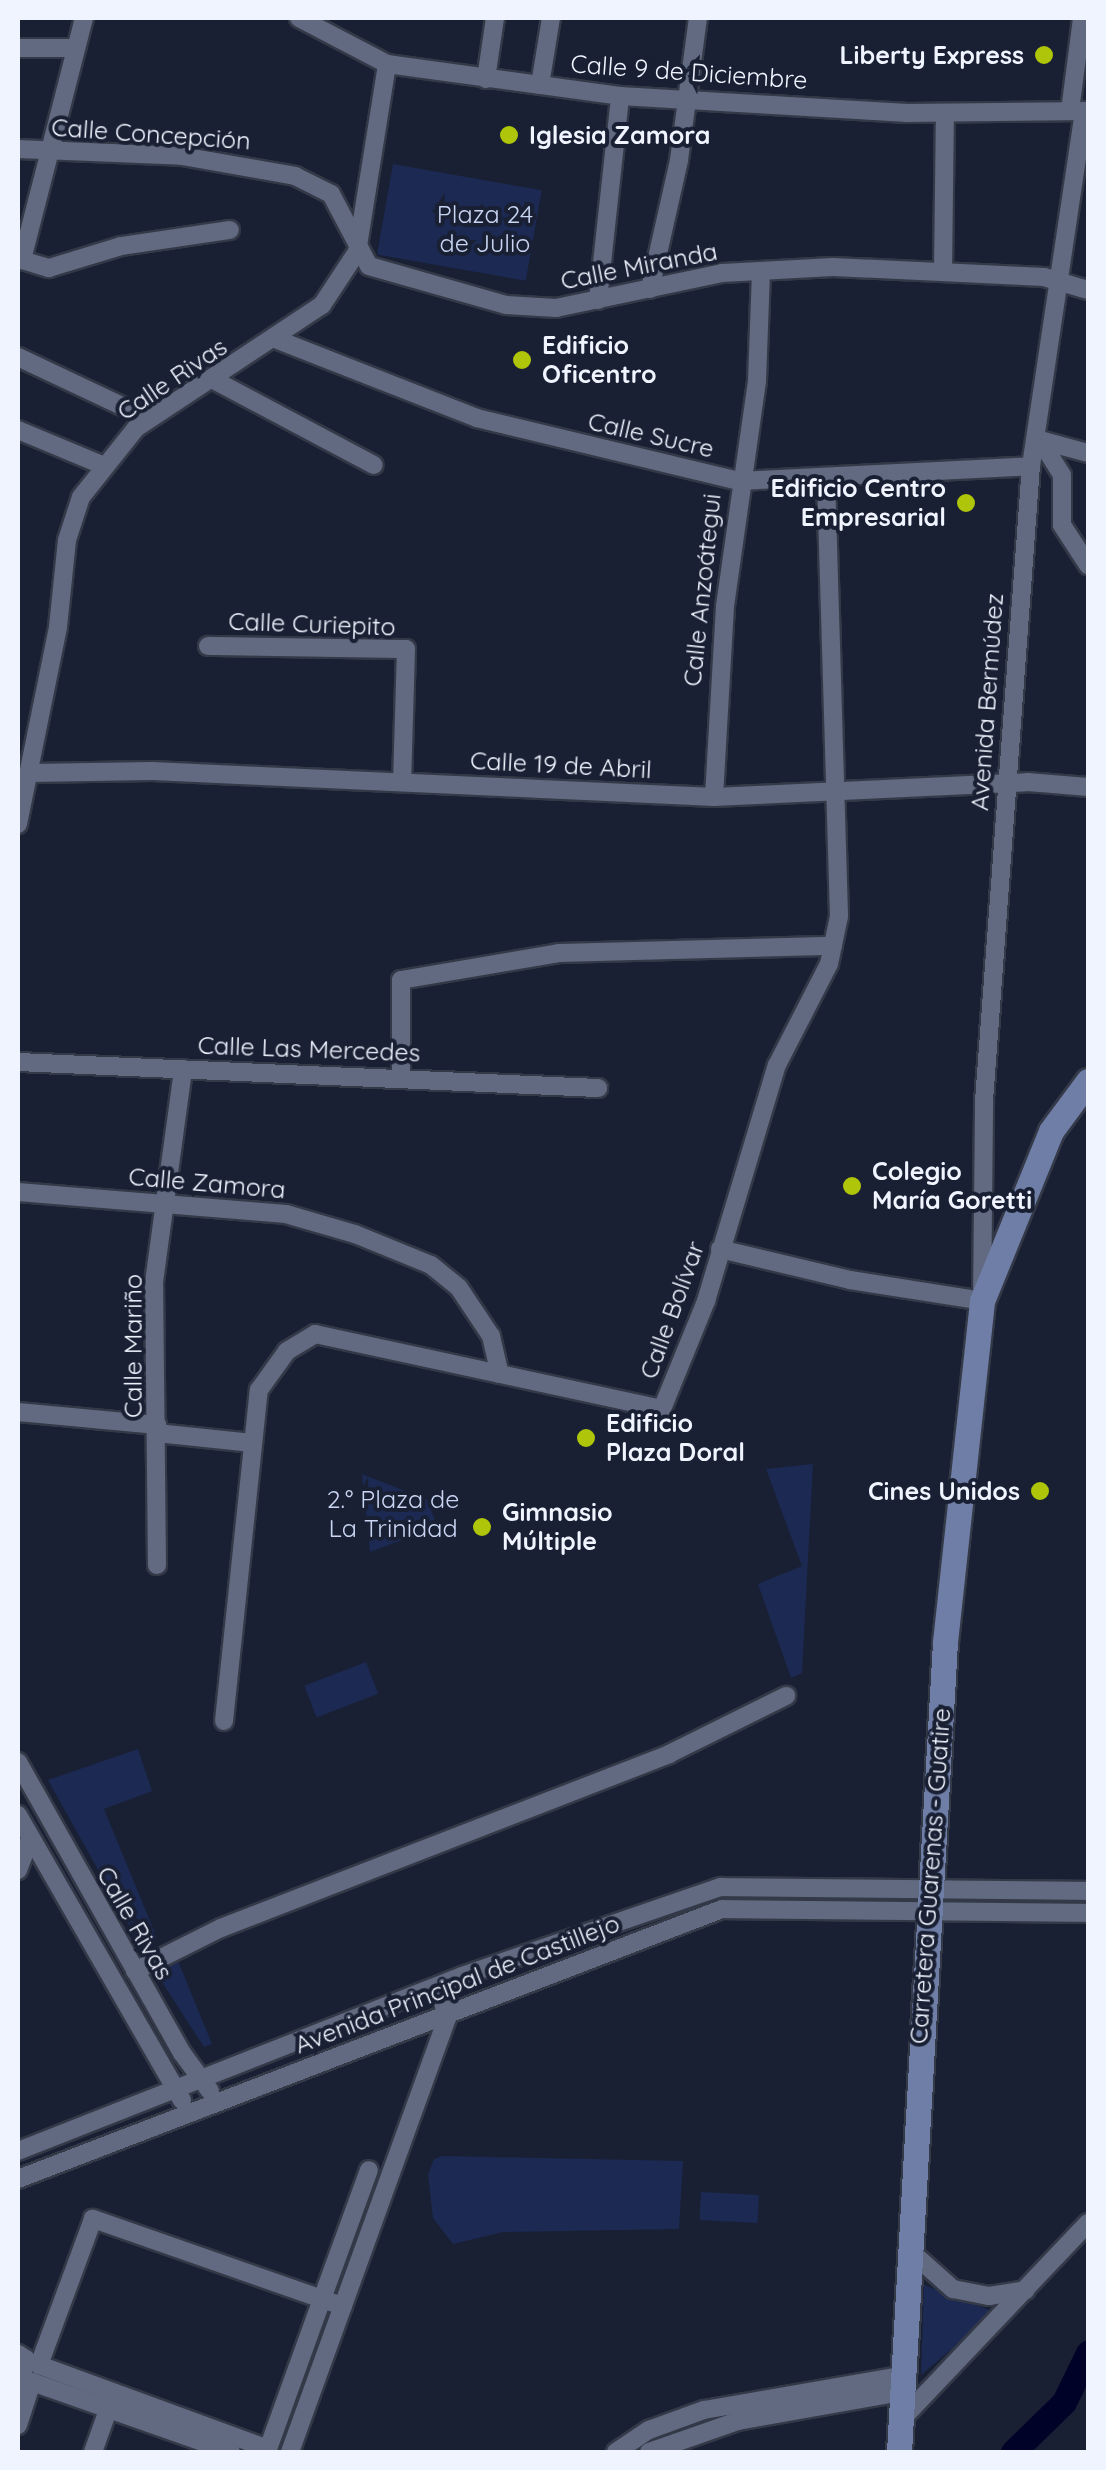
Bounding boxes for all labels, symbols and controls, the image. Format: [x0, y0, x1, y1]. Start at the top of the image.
place label: Liberty Express [840, 40, 1024, 70]
marker: Liberty Express [1033, 44, 1055, 66]
street label: Calle 9 de Diciembre [570, 49, 808, 95]
street label: Calle Concepción [50, 112, 252, 156]
place label: Iglesia Zamora [529, 120, 711, 150]
marker: Iglesia Zamora [498, 124, 520, 146]
park label: Plaza 24 de Julio [437, 200, 533, 259]
street label: Calle Miranda [558, 236, 720, 296]
street label: Calle Rivas [111, 331, 233, 427]
place label: Edificio Oficentro [542, 331, 657, 390]
marker: Edificio Oficentro [511, 349, 533, 371]
street label: Calle Sucre [585, 406, 717, 464]
place label: Edificio Centro Empresarial [770, 474, 946, 533]
street label: Calle Anzoátegui [677, 492, 727, 688]
marker: Edificio Centro Empresarial [955, 492, 977, 514]
street label: Avenida Bermúdez [964, 592, 1010, 812]
street label: Calle Curiepito [228, 606, 396, 642]
street label: Calle 19 de Abril [469, 745, 653, 785]
street label: Calle Las Mercedes [197, 1030, 421, 1068]
place label: Colegio María Goretti [872, 1157, 1032, 1216]
street label: Calle Zamora [127, 1161, 287, 1205]
marker: Colegio María Goretti [841, 1175, 863, 1197]
street label: Calle Bolívar [633, 1237, 711, 1383]
street label: Calle Mariño [118, 1274, 148, 1418]
place label: Edificio Plaza Doral [606, 1409, 745, 1468]
marker: Edificio Plaza Doral [575, 1427, 597, 1449]
place label: Cines Unidos [868, 1476, 1020, 1506]
marker: Cines Unidos [1029, 1480, 1051, 1502]
park label: 2.° Plaza de La Trinidad [327, 1485, 459, 1544]
place label: Gimnasio Múltiple [502, 1498, 612, 1557]
marker: Gimnasio Múltiple [471, 1516, 493, 1538]
street label: Carretera Guarenas - Guatire [903, 1707, 957, 2045]
street label: Calle Rivas [91, 1861, 179, 1985]
street label: Avenida Principal de Castillejo [290, 1908, 624, 2060]

